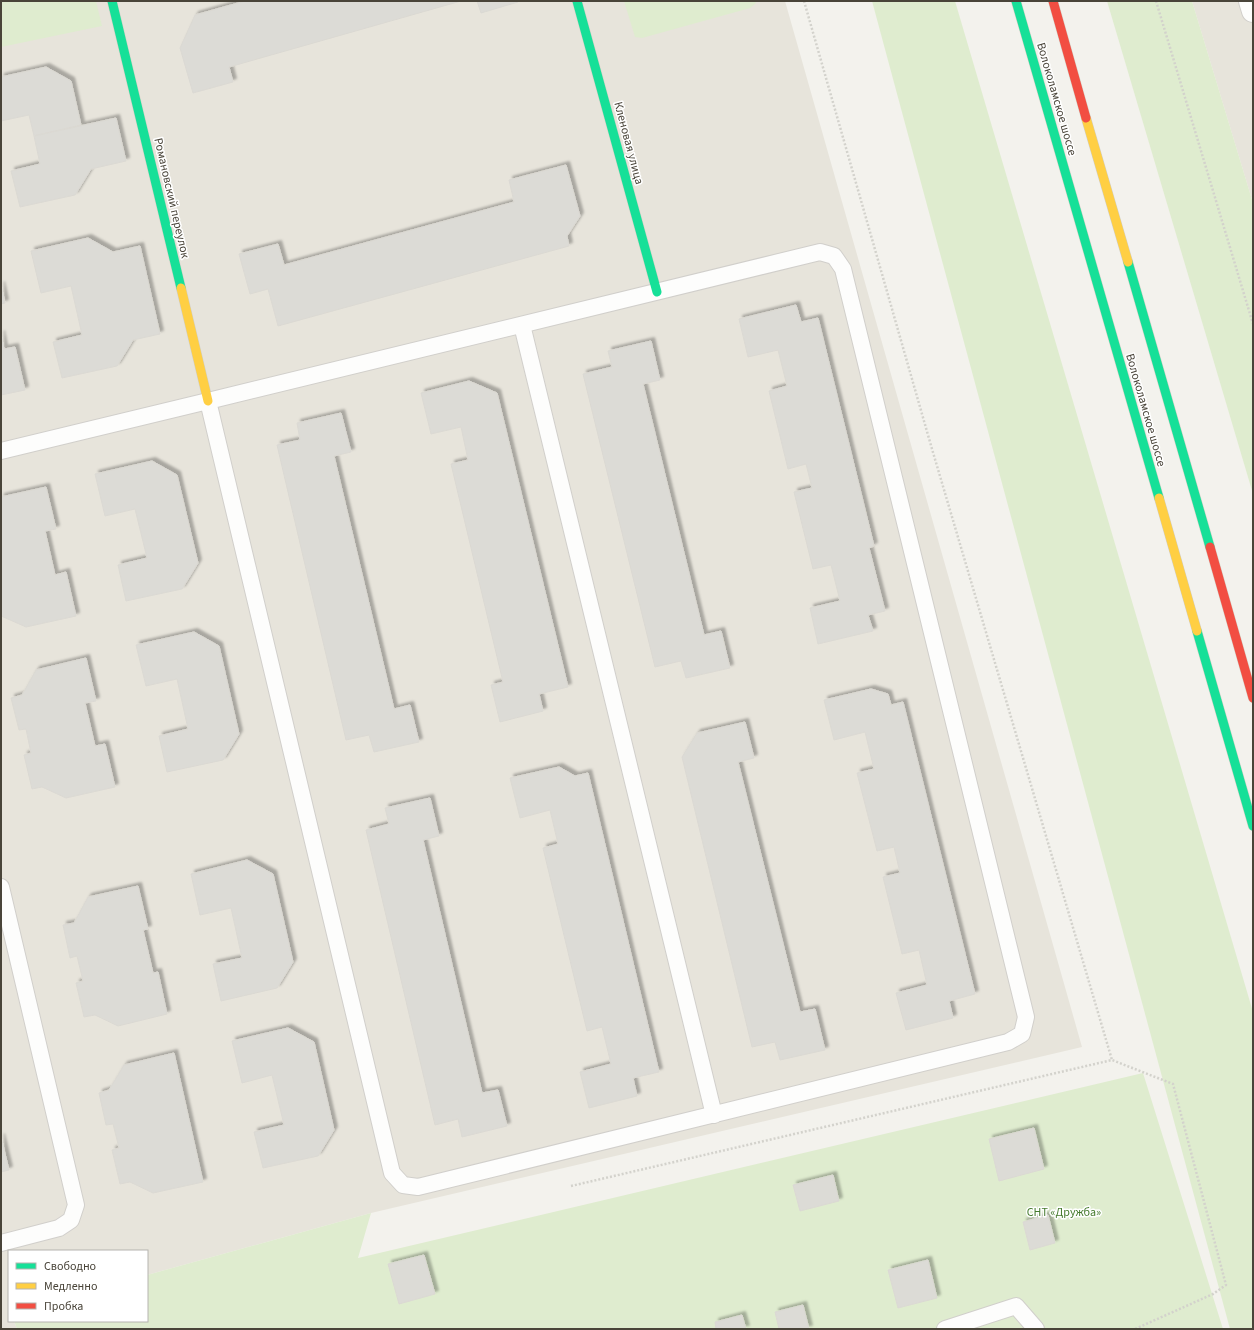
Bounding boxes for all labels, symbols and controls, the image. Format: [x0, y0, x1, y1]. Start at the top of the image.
street label: Волоколамское шоссе [1032, 41, 1081, 158]
street label: Кленовая улица [609, 100, 648, 186]
street label: Романовский переулок [149, 136, 194, 260]
street label: Волоколамское шоссе [1121, 352, 1170, 469]
park label: СНТ «Дружба» [1027, 1204, 1101, 1221]
legend [8, 1250, 148, 1322]
text: Свободно [44, 1258, 96, 1275]
text: Медленно [44, 1278, 98, 1295]
text: Пробка [44, 1298, 83, 1315]

